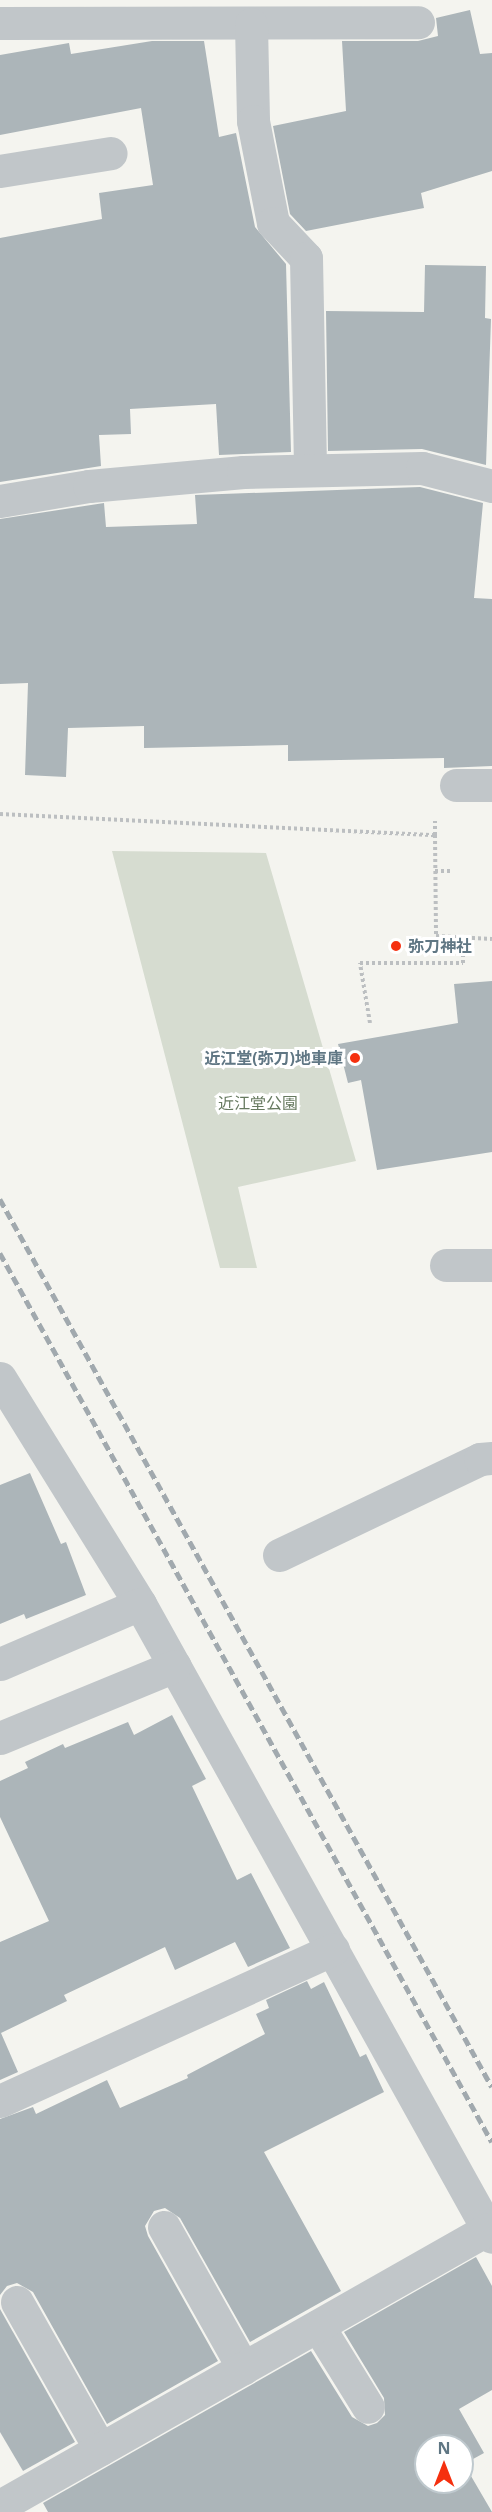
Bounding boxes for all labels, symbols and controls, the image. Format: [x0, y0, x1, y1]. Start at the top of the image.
place label: 弥刀神社 [408, 936, 472, 956]
marker: 弥刀神社 [389, 939, 403, 953]
place label: 近江堂(弥刀)地車庫 [204, 1048, 343, 1068]
marker: 近江堂(弥刀)地車庫 [348, 1051, 362, 1065]
park label: 近江堂公園 [218, 1093, 298, 1113]
north arrow [414, 2434, 474, 2494]
text: N [437, 2437, 451, 2459]

